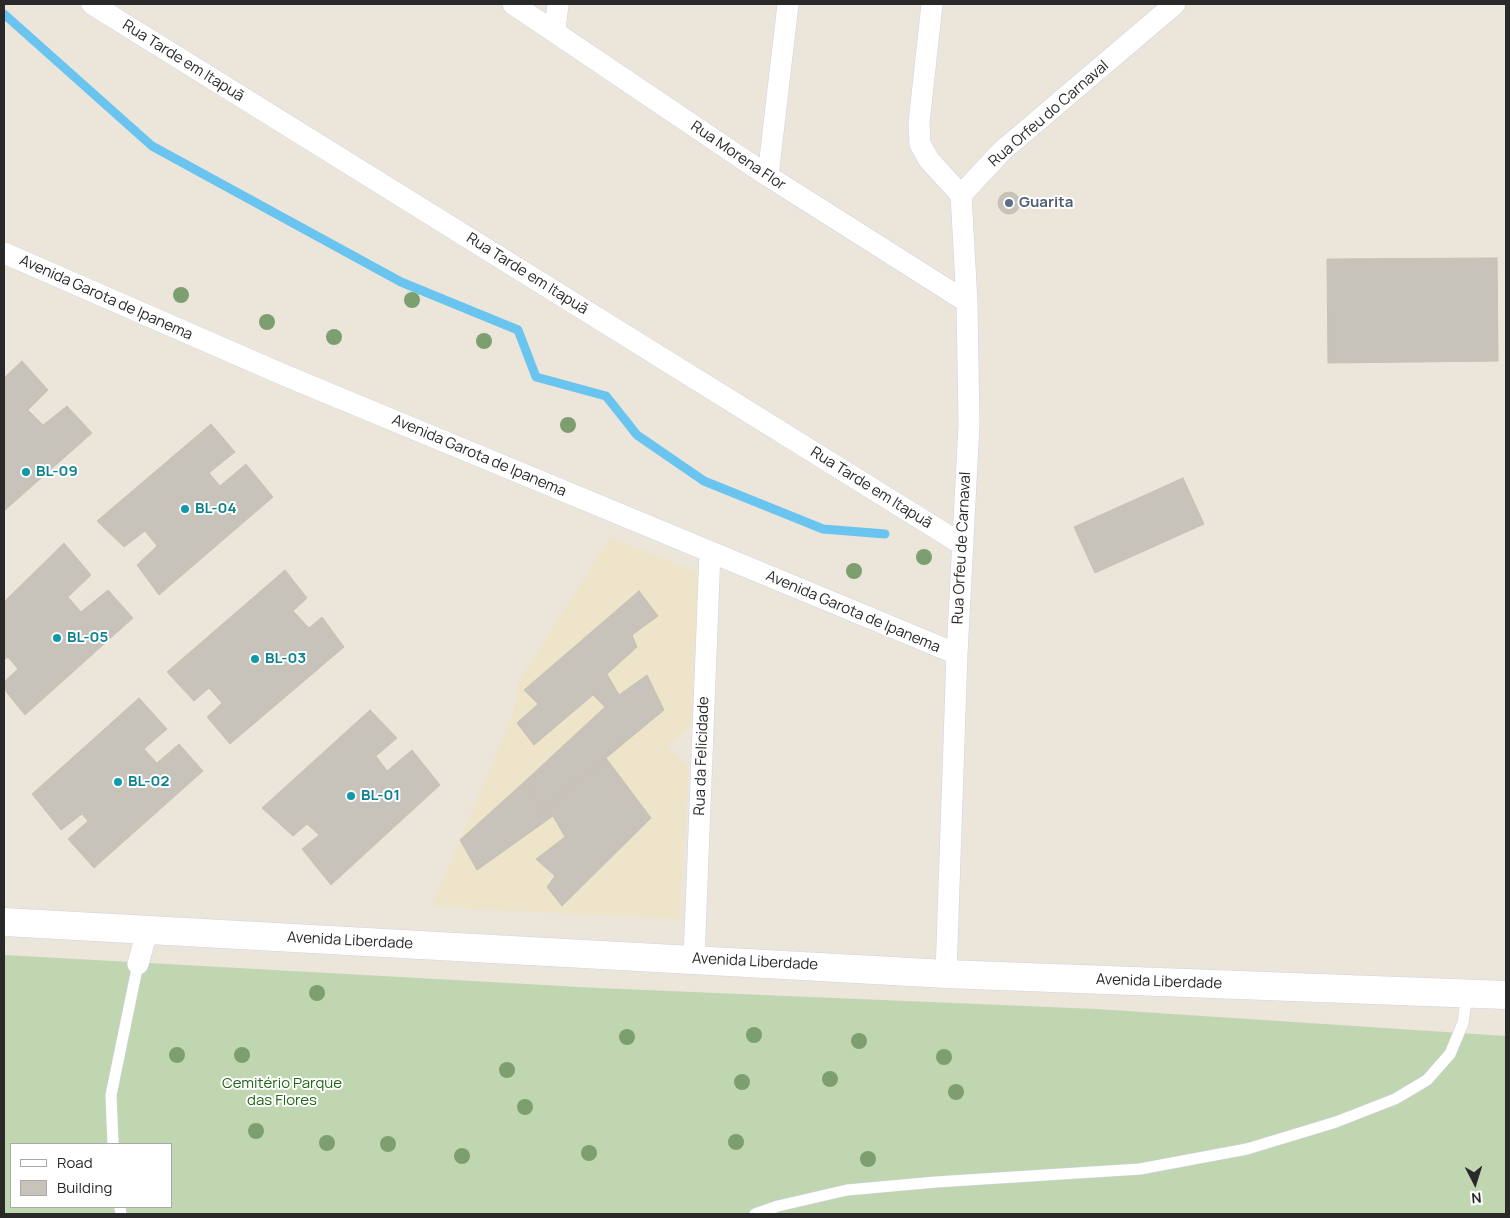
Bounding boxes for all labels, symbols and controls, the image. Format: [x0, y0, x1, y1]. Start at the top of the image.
street label: Rua Tarde em Itapuã [119, 16, 247, 106]
street label: Rua Orfeu do Carnaval [985, 57, 1113, 171]
street label: Rua Morena Flor [687, 118, 789, 194]
place label: Guarita [1019, 194, 1073, 212]
marker: Guarita [1003, 197, 1015, 209]
street label: Rua Tarde em Itapuã [463, 229, 591, 319]
street label: Avenida Garota de Ipanema [17, 252, 195, 344]
street label: Avenida Garota de Ipanema [389, 411, 569, 501]
street label: Rua Tarde em Itapuã [807, 443, 935, 533]
place label: BL-09 [36, 463, 78, 481]
marker: BL-09 [20, 466, 32, 478]
street label: Rua Orfeu de Carnaval [949, 471, 975, 625]
place label: BL-04 [195, 500, 237, 518]
marker: BL-04 [179, 503, 191, 515]
street label: Avenida Garota de Ipanema [763, 567, 943, 657]
place label: BL-05 [67, 629, 108, 647]
marker: BL-05 [51, 632, 63, 644]
place label: BL-03 [265, 650, 306, 668]
marker: BL-03 [249, 653, 261, 665]
street label: Rua da Felicidade [691, 696, 713, 816]
place label: BL-02 [128, 773, 169, 791]
marker: BL-02 [112, 776, 124, 788]
place label: BL-01 [361, 787, 400, 805]
marker: BL-01 [345, 790, 357, 802]
street label: Avenida Liberdade [286, 929, 414, 953]
street label: Avenida Liberdade [691, 950, 819, 974]
street label: Avenida Liberdade [1096, 971, 1222, 993]
park label: Cemitério Parque das Flores [222, 1075, 342, 1110]
legend [10, 1143, 172, 1208]
text: Road [57, 1152, 93, 1173]
north arrow [1450, 1158, 1500, 1208]
text: Building [57, 1177, 112, 1198]
text: N [1471, 1189, 1482, 1208]

